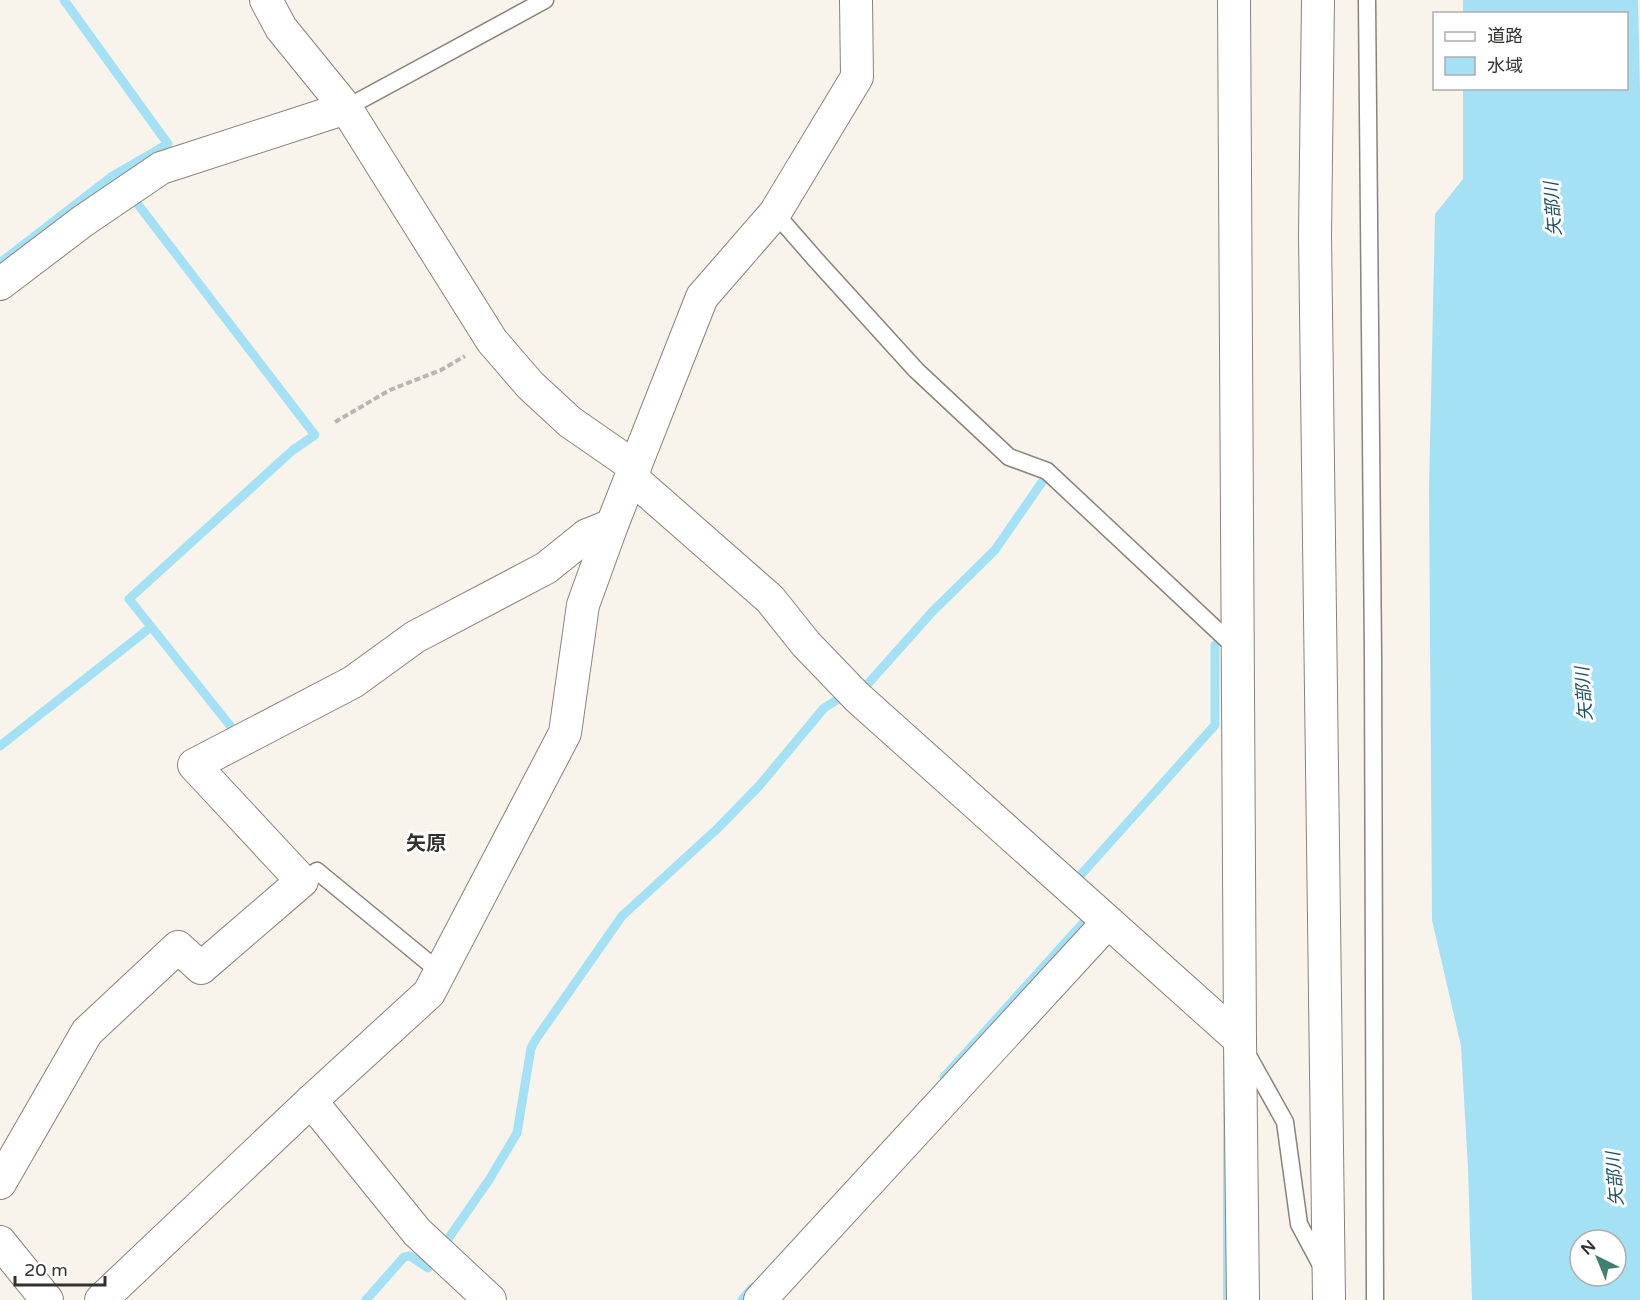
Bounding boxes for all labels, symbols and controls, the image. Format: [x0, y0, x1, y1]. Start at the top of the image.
legend [1433, 12, 1628, 90]
text: 道路 [1487, 25, 1523, 47]
text: 水域 [1487, 55, 1523, 77]
water label: 矢部川 [1540, 179, 1566, 237]
water label: 矢部川 [1571, 664, 1597, 722]
district label: 矢原 [406, 832, 446, 856]
water label: 矢部川 [1602, 1149, 1628, 1207]
north arrow [1568, 1228, 1628, 1288]
text: N [1577, 1236, 1600, 1259]
scale bar [15, 1249, 105, 1287]
text: 20 m [24, 1259, 68, 1281]

